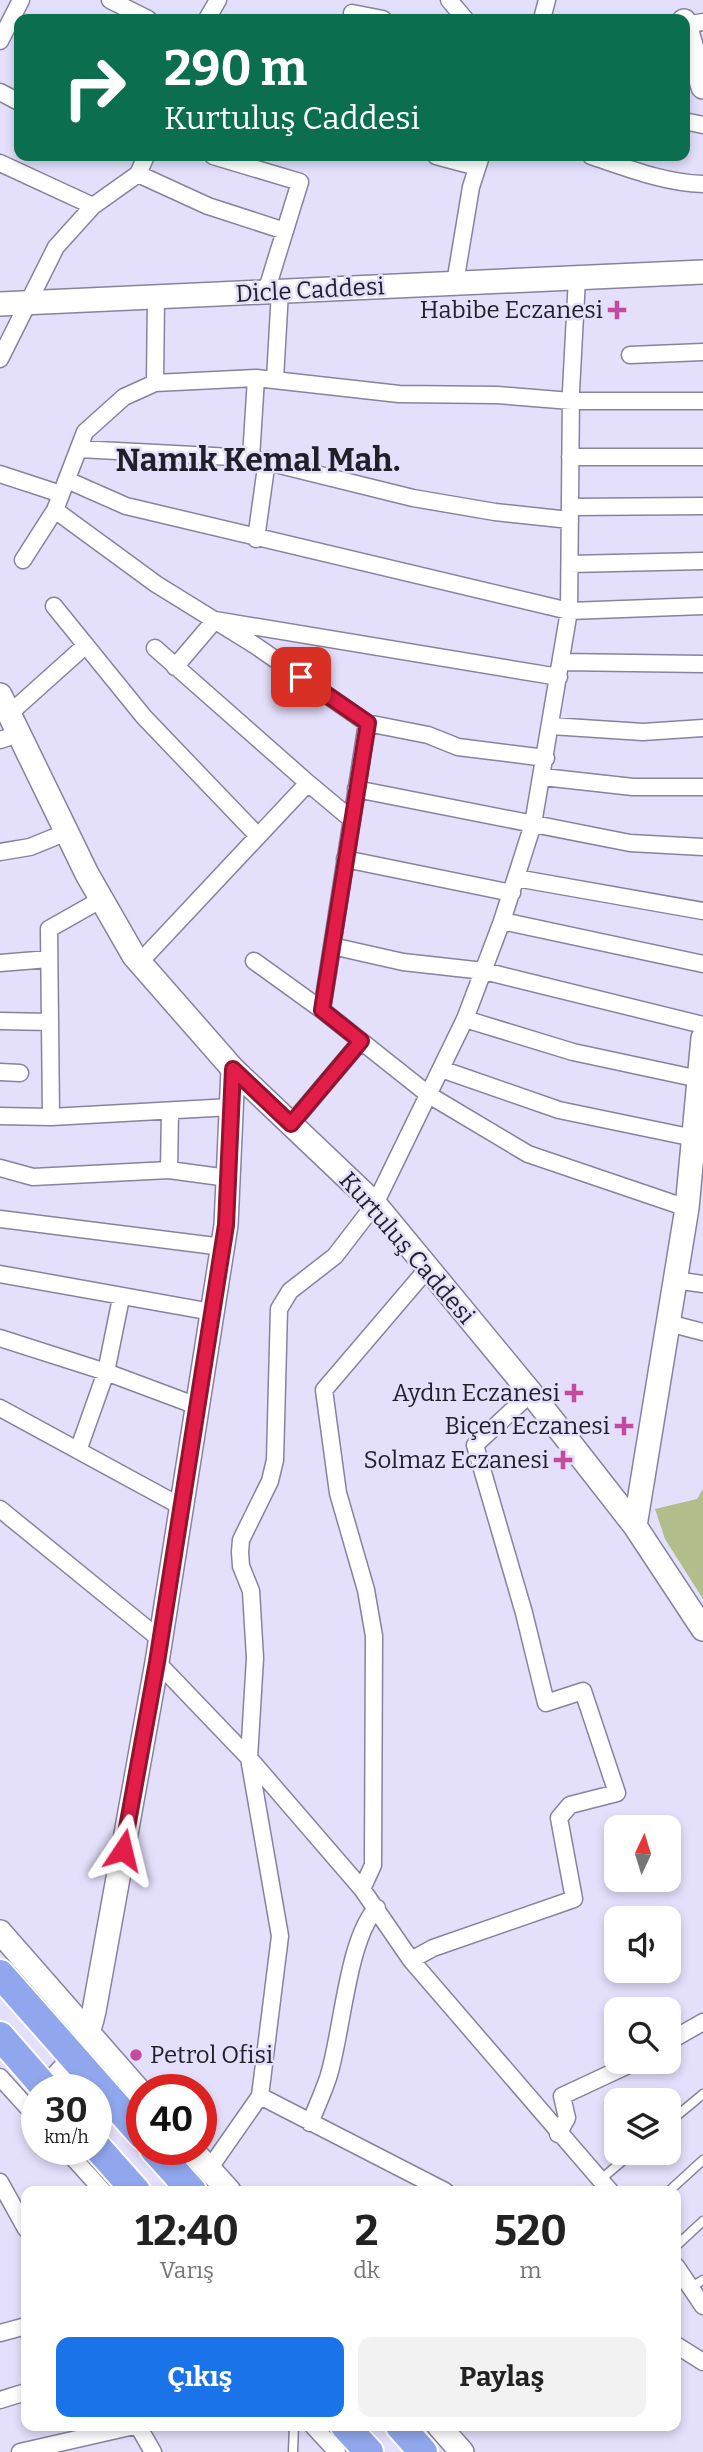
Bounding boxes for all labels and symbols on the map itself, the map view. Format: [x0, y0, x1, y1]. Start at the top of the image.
street label: Dicle Caddesi [235, 272, 385, 308]
place label: Habibe Eczanesi [420, 296, 603, 324]
marker: Habibe Eczanesi [609, 302, 625, 318]
district label: Namık Kemal Mah. [116, 441, 401, 479]
pin [271, 647, 331, 707]
street label: Kurtuluş Caddesi [333, 1166, 481, 1330]
place label: Aydın Eczanesi [392, 1379, 560, 1407]
marker: Aydın Eczanesi [566, 1385, 582, 1401]
place label: Biçen Eczanesi [444, 1412, 610, 1440]
marker: Biçen Eczanesi [616, 1418, 632, 1434]
place label: Solmaz Eczanesi [363, 1446, 549, 1474]
marker: Solmaz Eczanesi [555, 1452, 571, 1468]
position arrow [86, 1813, 160, 1887]
north arrow [604, 1815, 681, 1892]
place label: Petrol Ofisi [150, 2041, 273, 2069]
marker: Petrol Ofisi [128, 2047, 144, 2063]
speed limit sign: 40 [126, 2074, 217, 2165]

